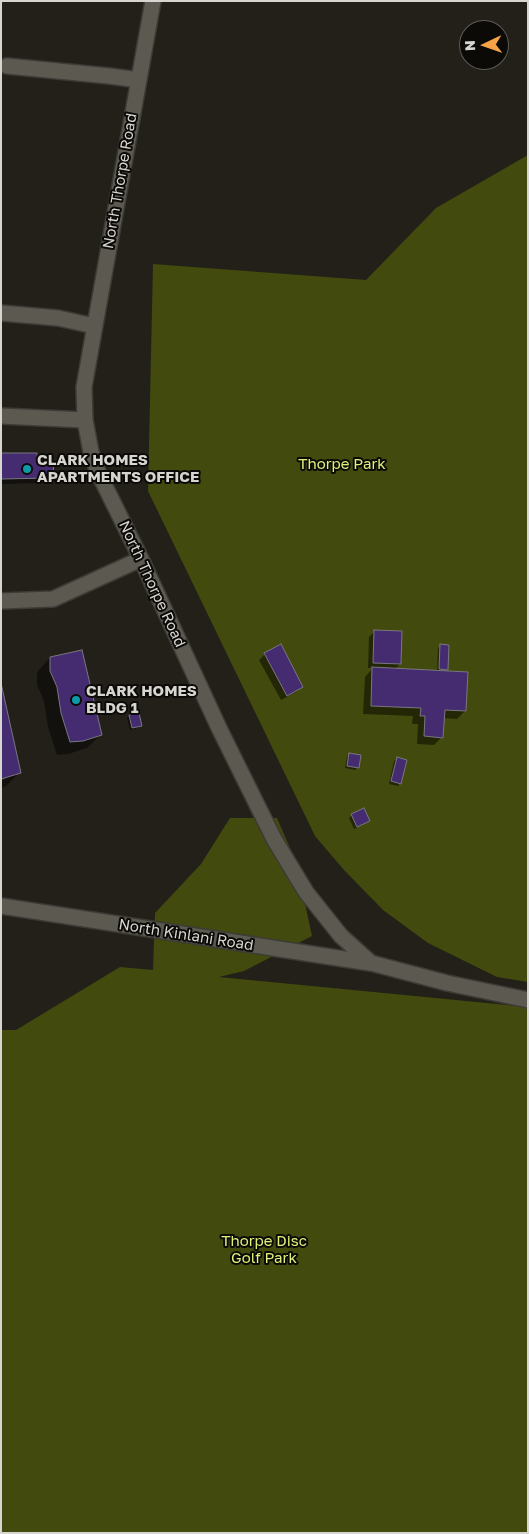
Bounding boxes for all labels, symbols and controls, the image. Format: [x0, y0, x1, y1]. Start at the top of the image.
north arrow [459, 20, 509, 70]
text: N [461, 40, 478, 52]
street label: North Thorpe Road [99, 112, 141, 250]
place label: CLARK HOMES APARTMENTS OFFICE [37, 451, 199, 486]
park label: Thorpe Park [298, 455, 386, 473]
marker: CLARK HOMES APARTMENTS OFFICE [21, 463, 33, 475]
street label: North Thorpe Road [115, 518, 189, 650]
place label: CLARK HOMES BLDG 1 [86, 682, 197, 717]
marker: CLARK HOMES BLDG 1 [70, 694, 82, 706]
street label: North Kinlani Road [117, 915, 255, 955]
park label: Thorpe Disc Golf Park [221, 1232, 307, 1267]

